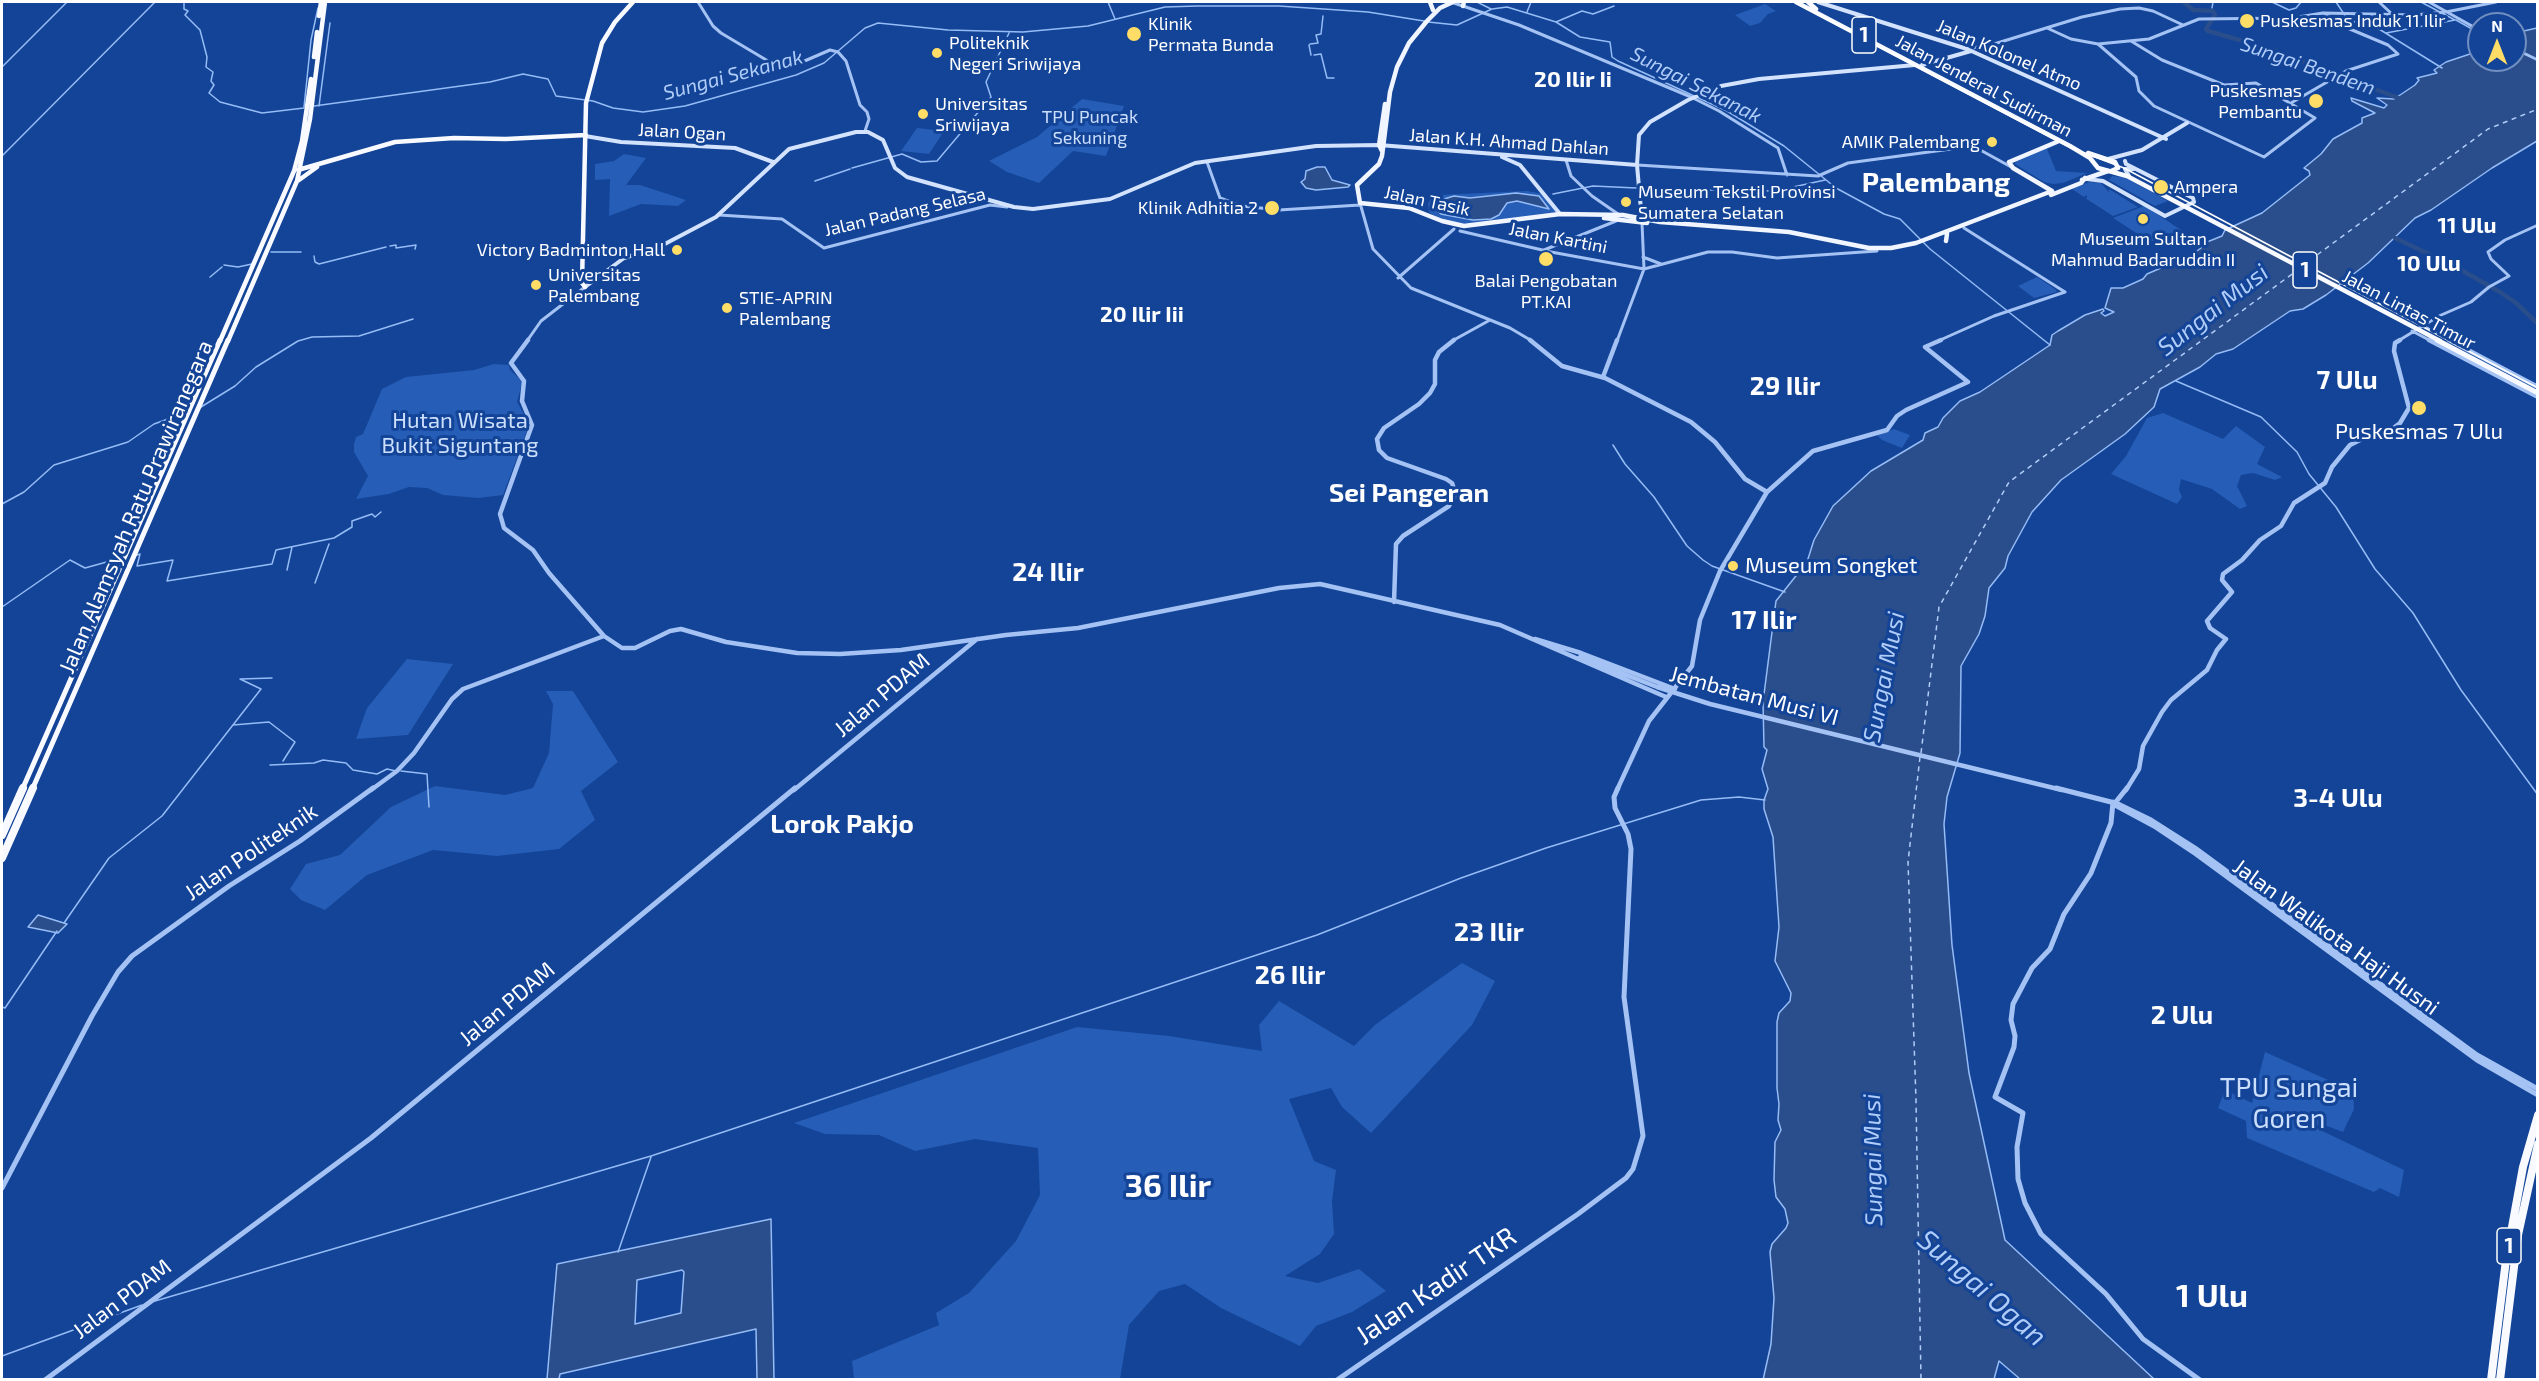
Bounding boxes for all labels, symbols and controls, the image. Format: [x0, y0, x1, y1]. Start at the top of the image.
place label: Puskesmas Induk 11 Ilir [2260, 10, 2446, 32]
marker: Puskesmas Induk 11 Ilir [2238, 12, 2256, 30]
north arrow [2467, 12, 2527, 72]
place label: Klinik Permata Bunda [1148, 13, 1274, 56]
street label: Jalan Kolonel Atmo [1933, 15, 2085, 95]
text: N [2491, 16, 2503, 35]
road number: 1 [1852, 17, 1876, 53]
marker: Klinik Permata Bunda [1125, 25, 1143, 43]
street label: Jalan Jenderal Sudirman [1892, 30, 2076, 142]
place label: Politeknik Negeri Sriwijaya [949, 32, 1081, 74]
water label: Sungai Bendem [2238, 32, 2378, 100]
water label: Sungai Sekanak [1627, 42, 1765, 128]
water label: Sungai Sekanak [661, 45, 805, 105]
marker: Politeknik Negeri Sriwijaya [930, 46, 944, 60]
district label: 20 Ilir Ii [1534, 67, 1612, 93]
place label: Puskesmas Pembantu [2209, 80, 2302, 122]
marker: Puskesmas Pembantu [2307, 92, 2325, 110]
place label: Universitas Sriwijaya [935, 93, 1028, 136]
park label: TPU Puncak Sekuning [1042, 106, 1138, 148]
marker: Universitas Sriwijaya [916, 107, 930, 121]
street label: Jalan Ogan [637, 119, 727, 145]
street label: Jalan K.H. Ahmad Dahlan [1408, 124, 1610, 160]
place label: AMIK Palembang [1842, 131, 1980, 153]
marker: AMIK Palembang [1985, 135, 1999, 149]
district label: Palembang [1862, 166, 2010, 200]
place label: Ampera [2174, 176, 2238, 198]
marker: Ampera [2152, 178, 2170, 196]
street label: Jalan Tasik [1382, 181, 1472, 221]
place label: Museum Tekstil Provinsi Sumatera Selatan [1638, 181, 1836, 224]
street label: Jalan Padang Selasa [822, 183, 988, 241]
marker: Museum Tekstil Provinsi Sumatera Selatan [1619, 195, 1633, 209]
place label: Klinik Adhitia 2 [1138, 197, 1258, 219]
marker: Klinik Adhitia 2 [1263, 199, 1281, 217]
marker: Museum Sultan Mahmud Badaruddin II [2136, 212, 2150, 226]
district label: 11 Ulu [2437, 213, 2497, 239]
street label: Jalan Kartini [1507, 218, 1609, 258]
place label: Museum Sultan Mahmud Badaruddin II [2051, 228, 2235, 270]
place label: Victory Badminton Hall [477, 239, 665, 261]
marker: Victory Badminton Hall [670, 243, 684, 257]
marker: Balai Pengobatan PT.KAI [1537, 250, 1555, 268]
district label: 10 Ulu [2397, 251, 2461, 277]
road number: 1 [2293, 252, 2317, 288]
water label: Sungai Musi [2152, 258, 2274, 362]
place label: Universitas Palembang [548, 264, 641, 306]
street label: Jalan Lintas Timur [2339, 266, 2479, 354]
place label: Balai Pengobatan PT.KAI [1475, 270, 1617, 312]
marker: Universitas Palembang [529, 278, 543, 292]
place label: STIE-APRIN Palembang [739, 287, 833, 330]
marker: STIE-APRIN Palembang [720, 301, 734, 315]
district label: 20 Ilir Iii [1100, 302, 1184, 328]
street label: Jalan Alamsyah Ratu Prawiranegara [54, 336, 218, 678]
district label: 7 Ulu [2316, 364, 2378, 396]
district label: 29 Ilir [1750, 370, 1820, 402]
marker: Puskesmas 7 Ulu [2410, 399, 2428, 417]
park label: Hutan Wisata Bukit Siguntang [381, 408, 539, 460]
place label: Puskesmas 7 Ulu [2335, 419, 2503, 445]
district label: Sei Pangeran [1329, 477, 1489, 509]
place label: Museum Songket [1745, 553, 1918, 579]
district label: 24 Ilir [1012, 556, 1084, 588]
marker: Museum Songket [1726, 559, 1740, 573]
district label: 17 Ilir [1732, 604, 1796, 636]
water label: Sungai Musi [1857, 609, 1911, 745]
street label: Jalan PDAM [829, 647, 935, 743]
street label: Jembatan Musi VI [1667, 661, 1841, 731]
district label: 3-4 Ulu [2293, 782, 2383, 814]
street label: Jalan Politeknik [180, 798, 322, 906]
district label: Lorok Pakjo [770, 808, 914, 840]
street label: Jalan Walikota Haji Husni [2228, 853, 2444, 1021]
district label: 23 Ilir [1454, 916, 1524, 948]
street label: Jalan PDAM [454, 956, 560, 1052]
district label: 26 Ilir [1255, 959, 1325, 991]
district label: 2 Ulu [2151, 999, 2213, 1031]
park label: TPU Sungai Goren [2220, 1072, 2358, 1135]
water label: Sungai Musi [1857, 1094, 1889, 1226]
district label: 36 Ilir [1125, 1167, 1211, 1205]
street label: Jalan Kadir TKR [1350, 1220, 1522, 1352]
water label: Sungai Ogan [1911, 1223, 2053, 1353]
road number: 1 [2497, 1228, 2521, 1264]
street label: Jalan PDAM [68, 1253, 176, 1345]
district label: 1 Ulu [2176, 1277, 2248, 1315]

